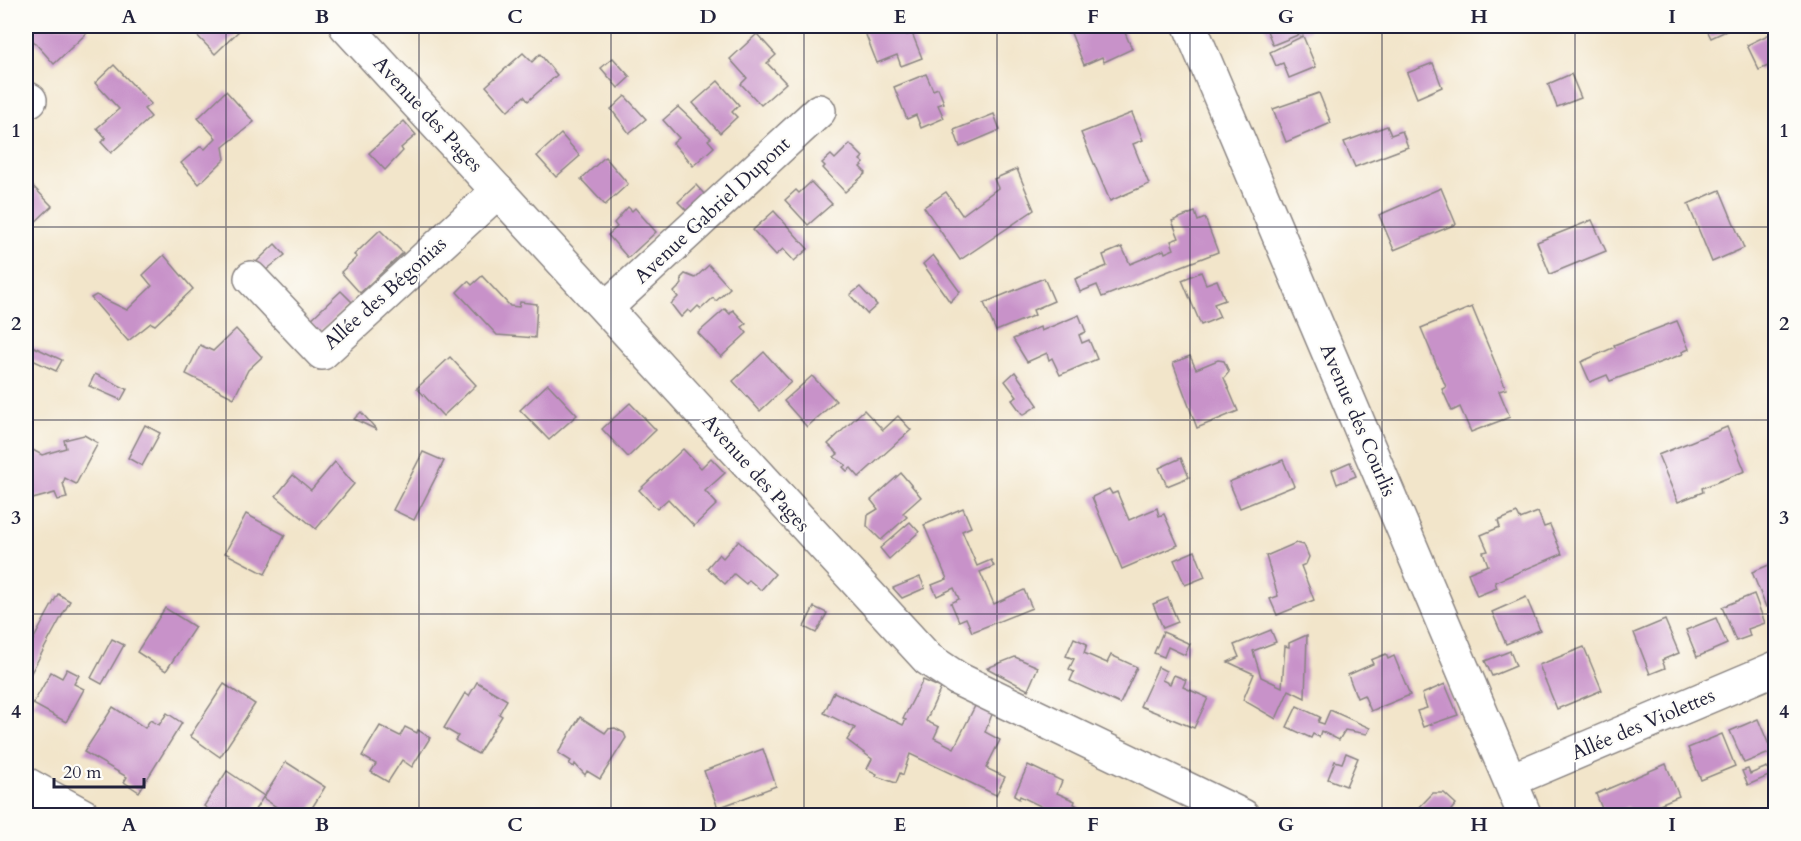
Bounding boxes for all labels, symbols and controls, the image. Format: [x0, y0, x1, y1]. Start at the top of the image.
text: A [121, 3, 137, 30]
text: B [315, 3, 329, 30]
text: C [507, 3, 523, 30]
text: D [699, 3, 717, 30]
text: E [894, 3, 906, 30]
text: F [1087, 3, 1099, 30]
text: G [1278, 3, 1294, 30]
text: H [1470, 3, 1488, 30]
text: I [1668, 3, 1676, 30]
street label: Avenue des Pages [367, 50, 489, 178]
text: 1 [11, 117, 21, 144]
text: 1 [1779, 117, 1789, 144]
street label: Avenue Gabriel Dupont [628, 130, 796, 290]
street label: Allée des Bégonias [318, 231, 452, 355]
text: 2 [11, 310, 21, 337]
text: 2 [1779, 310, 1789, 337]
street label: Avenue des Courlis [1314, 339, 1402, 501]
street label: Avenue des Pages [696, 408, 816, 538]
text: 3 [11, 504, 21, 531]
text: 3 [1779, 504, 1789, 531]
street label: Allée des Violettes [1567, 682, 1719, 766]
text: 4 [11, 698, 21, 725]
text: 4 [1779, 698, 1789, 725]
scale bar [54, 751, 144, 789]
text: 20 m [63, 760, 102, 785]
text: A [121, 811, 137, 838]
text: B [315, 811, 329, 838]
text: C [507, 811, 523, 838]
text: D [699, 811, 717, 838]
text: E [894, 811, 906, 838]
text: F [1087, 811, 1099, 838]
text: G [1278, 811, 1294, 838]
text: H [1470, 811, 1488, 838]
text: I [1668, 811, 1676, 838]

